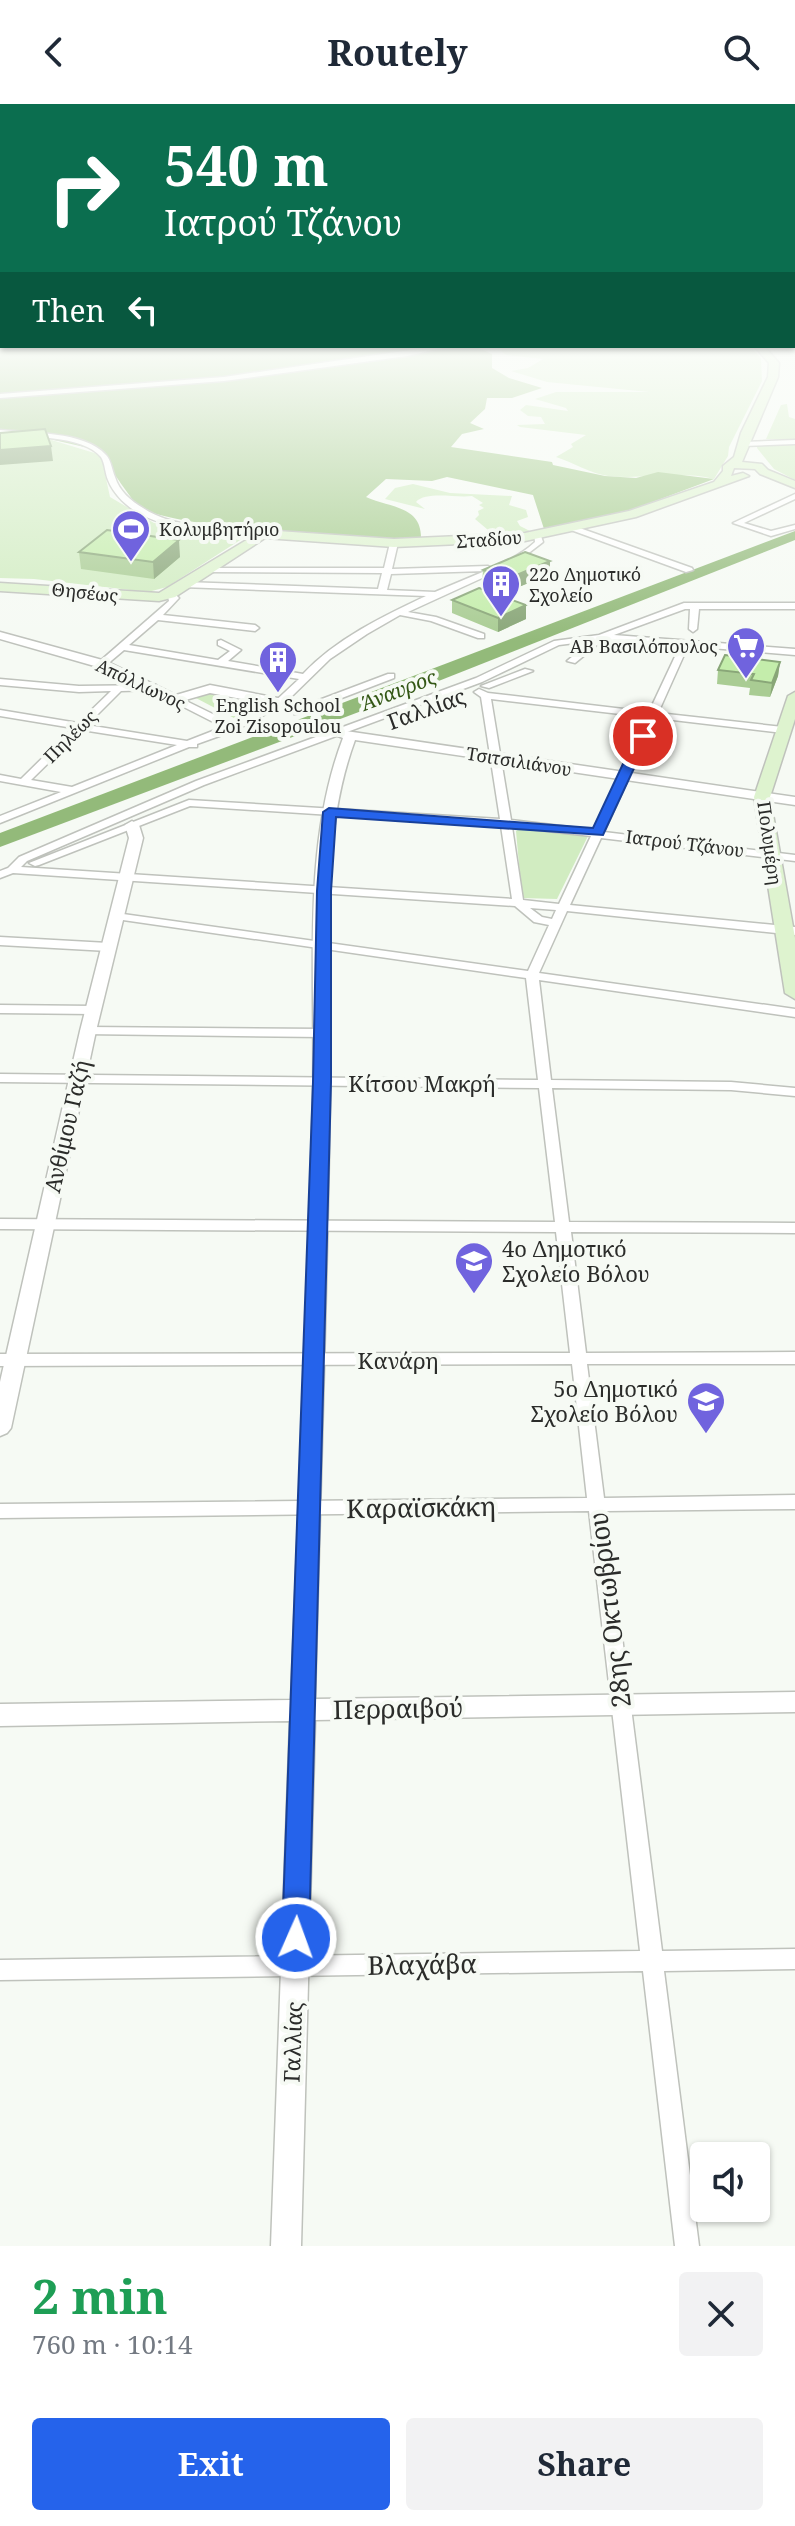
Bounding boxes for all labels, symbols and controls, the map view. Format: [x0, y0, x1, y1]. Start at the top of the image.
text: Routely [327, 28, 468, 77]
icon: back [32, 30, 76, 74]
icon: search [719, 30, 763, 74]
text: 540 m [164, 126, 329, 202]
icon: right [32, 136, 136, 240]
text: Ιατρού Τζάνου [164, 198, 402, 247]
icon: left [121, 288, 165, 332]
text: Then [32, 290, 105, 331]
sports icon: Κολυμβητήριο [110, 508, 152, 563]
place label: Κολυμβητήριο [159, 517, 279, 541]
street label: Σταδίου [455, 525, 523, 553]
place label: 22ο Δημοτικό Σχολείο [529, 562, 641, 607]
building icon: 22ο Δημοτικό Σχολείο [480, 563, 522, 618]
street label: Θησέως [51, 577, 120, 607]
supermarket icon: ΑΒ Βασιλόπουλος [725, 625, 767, 680]
place label: ΑΒ Βασιλόπουλος [570, 634, 718, 658]
building icon: English School Zoi Zisopoulou [257, 639, 299, 694]
street label: Απόλλωνος [92, 653, 190, 715]
water label: Άναυρος [356, 663, 441, 717]
street label: Γαλλίας [383, 680, 469, 736]
place label: English School Zoi Zisopoulou [215, 693, 342, 738]
pin [609, 702, 677, 770]
street label: Πηλέως [38, 704, 102, 768]
icon: arrive [621, 714, 665, 758]
street label: Τσιτσιλιάνου [465, 741, 573, 781]
street label: Πολυμέρη [752, 800, 788, 886]
street label: Ιατρού Τζάνου [624, 824, 746, 862]
street label: Ανθίμου Γαζή [36, 1057, 96, 1195]
street label: Κίτσου Μακρή [348, 1068, 496, 1098]
place label: 4ο Δημοτικό Σχολείο Βόλου [502, 1233, 650, 1288]
school or university icon: 4ο Δημοτικό Σχολείο Βόλου [453, 1240, 495, 1295]
street label: Κανάρη [357, 1345, 439, 1375]
place label: 5ο Δημοτικό Σχολείο Βόλου [530, 1373, 678, 1428]
school or university icon: 5ο Δημοτικό Σχολείο Βόλου [685, 1380, 727, 1435]
street label: Καραϊσκάκη [346, 1488, 496, 1526]
street label: 28ης Οκτωβρίου [579, 1510, 639, 1710]
street label: Περραιβού [333, 1689, 463, 1727]
position arrow [254, 1896, 338, 1980]
street label: Βλαχάβα [367, 1945, 477, 1983]
street label: Γαλλίας [276, 2001, 308, 2083]
map controls [690, 2142, 770, 2222]
button: sound [690, 2142, 770, 2222]
text: 2 min [32, 2263, 168, 2328]
button: close [679, 2272, 763, 2356]
text: 760 m · 10:14 [32, 2326, 193, 2362]
button: Exit [32, 2418, 390, 2510]
button: Share [406, 2418, 763, 2510]

